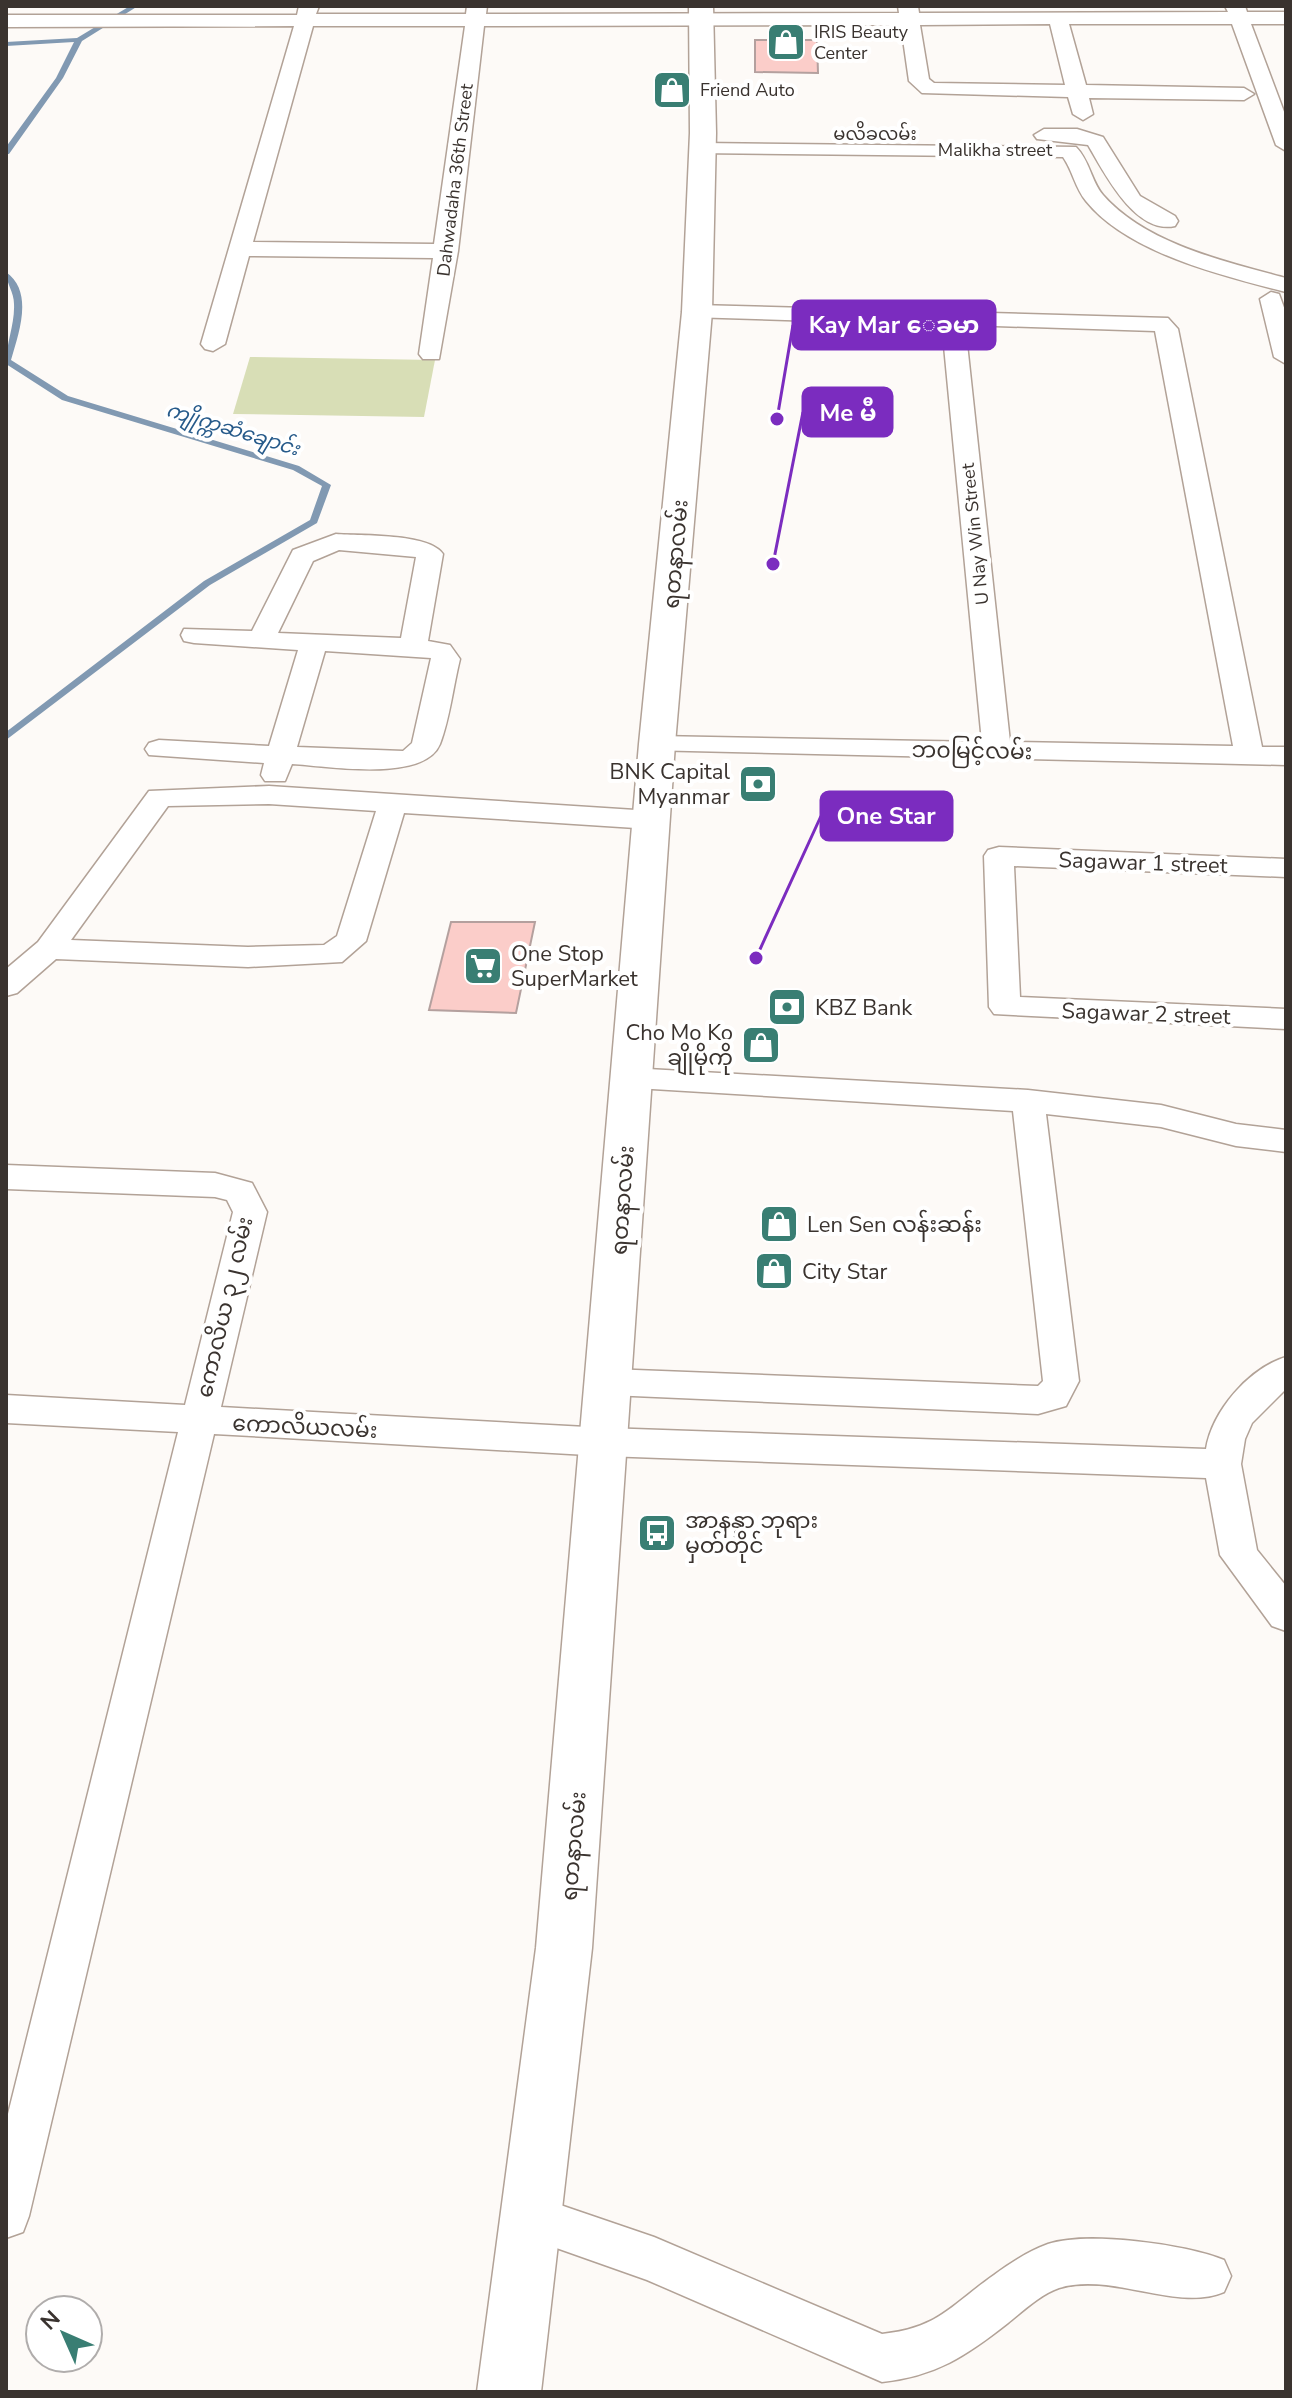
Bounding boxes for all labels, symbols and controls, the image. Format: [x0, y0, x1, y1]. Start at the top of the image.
place label: IRIS Beauty Center [814, 20, 909, 65]
shop icon: IRIS Beauty Center [765, 21, 807, 63]
shop icon: Friend Auto [651, 69, 693, 111]
place label: Friend Auto [700, 78, 795, 102]
street label: Dahwadaha 36th Street [431, 82, 479, 278]
street label: မလိခလမ်း [833, 120, 917, 146]
street label: Malikha street [938, 138, 1053, 162]
callout: Kay Mar ေခမာ [793, 301, 995, 349]
text: Kay Mar ေခမာ [809, 309, 979, 341]
callout: Me မီ [803, 388, 892, 436]
water label: ကျိုက္ကဆံချောင်း [162, 395, 304, 466]
text: Me မီ [819, 397, 877, 429]
street label: U Nay Win Street [956, 461, 994, 606]
street label: ရတနာလမ်း [655, 498, 698, 610]
street label: ဘ၀မြင့်လမ်း [911, 734, 1033, 769]
place label: BNK Capital Myanmar [610, 757, 730, 812]
bank icon: BNK Capital Myanmar [737, 763, 779, 805]
callout: One Star [821, 792, 952, 840]
text: One Star [836, 800, 936, 832]
street label: Sagawar 1 street [1058, 845, 1228, 881]
place label: One Stop SuperMarket [511, 939, 638, 994]
supermarket icon: One Stop SuperMarket [462, 945, 504, 987]
bank icon: KBZ Bank [766, 986, 808, 1028]
place label: KBZ Bank [815, 993, 913, 1023]
street label: Sagawar 2 street [1061, 996, 1231, 1032]
place label: Cho Mo Ko ချိုမိုကို [625, 1018, 733, 1076]
shop icon: Cho Mo Ko ချိုမိုကို [740, 1024, 782, 1066]
street label: ရတနာလမ်း [603, 1144, 644, 1256]
shop icon: Len Sen လန်းဆန်း [758, 1203, 800, 1245]
place label: Len Sen လန်းဆန်း [807, 1209, 982, 1242]
street label: ကောလိယ ၃၂ လမ်း [189, 1214, 262, 1401]
shop icon: City Star [753, 1250, 795, 1292]
place label: City Star [802, 1257, 888, 1287]
street label: ကောလိယလမ်း [232, 1407, 378, 1446]
place label: အာနန္ဒာ ဘုရား မှတ်တိုင် [685, 1506, 818, 1563]
bus stop icon: အာနန္ဒာ ဘုရား မှတ်တိုင် [636, 1512, 678, 1554]
street label: ရတနာလမ်း [553, 1790, 596, 1902]
north arrow [24, 2294, 104, 2374]
text: N [34, 2304, 67, 2337]

